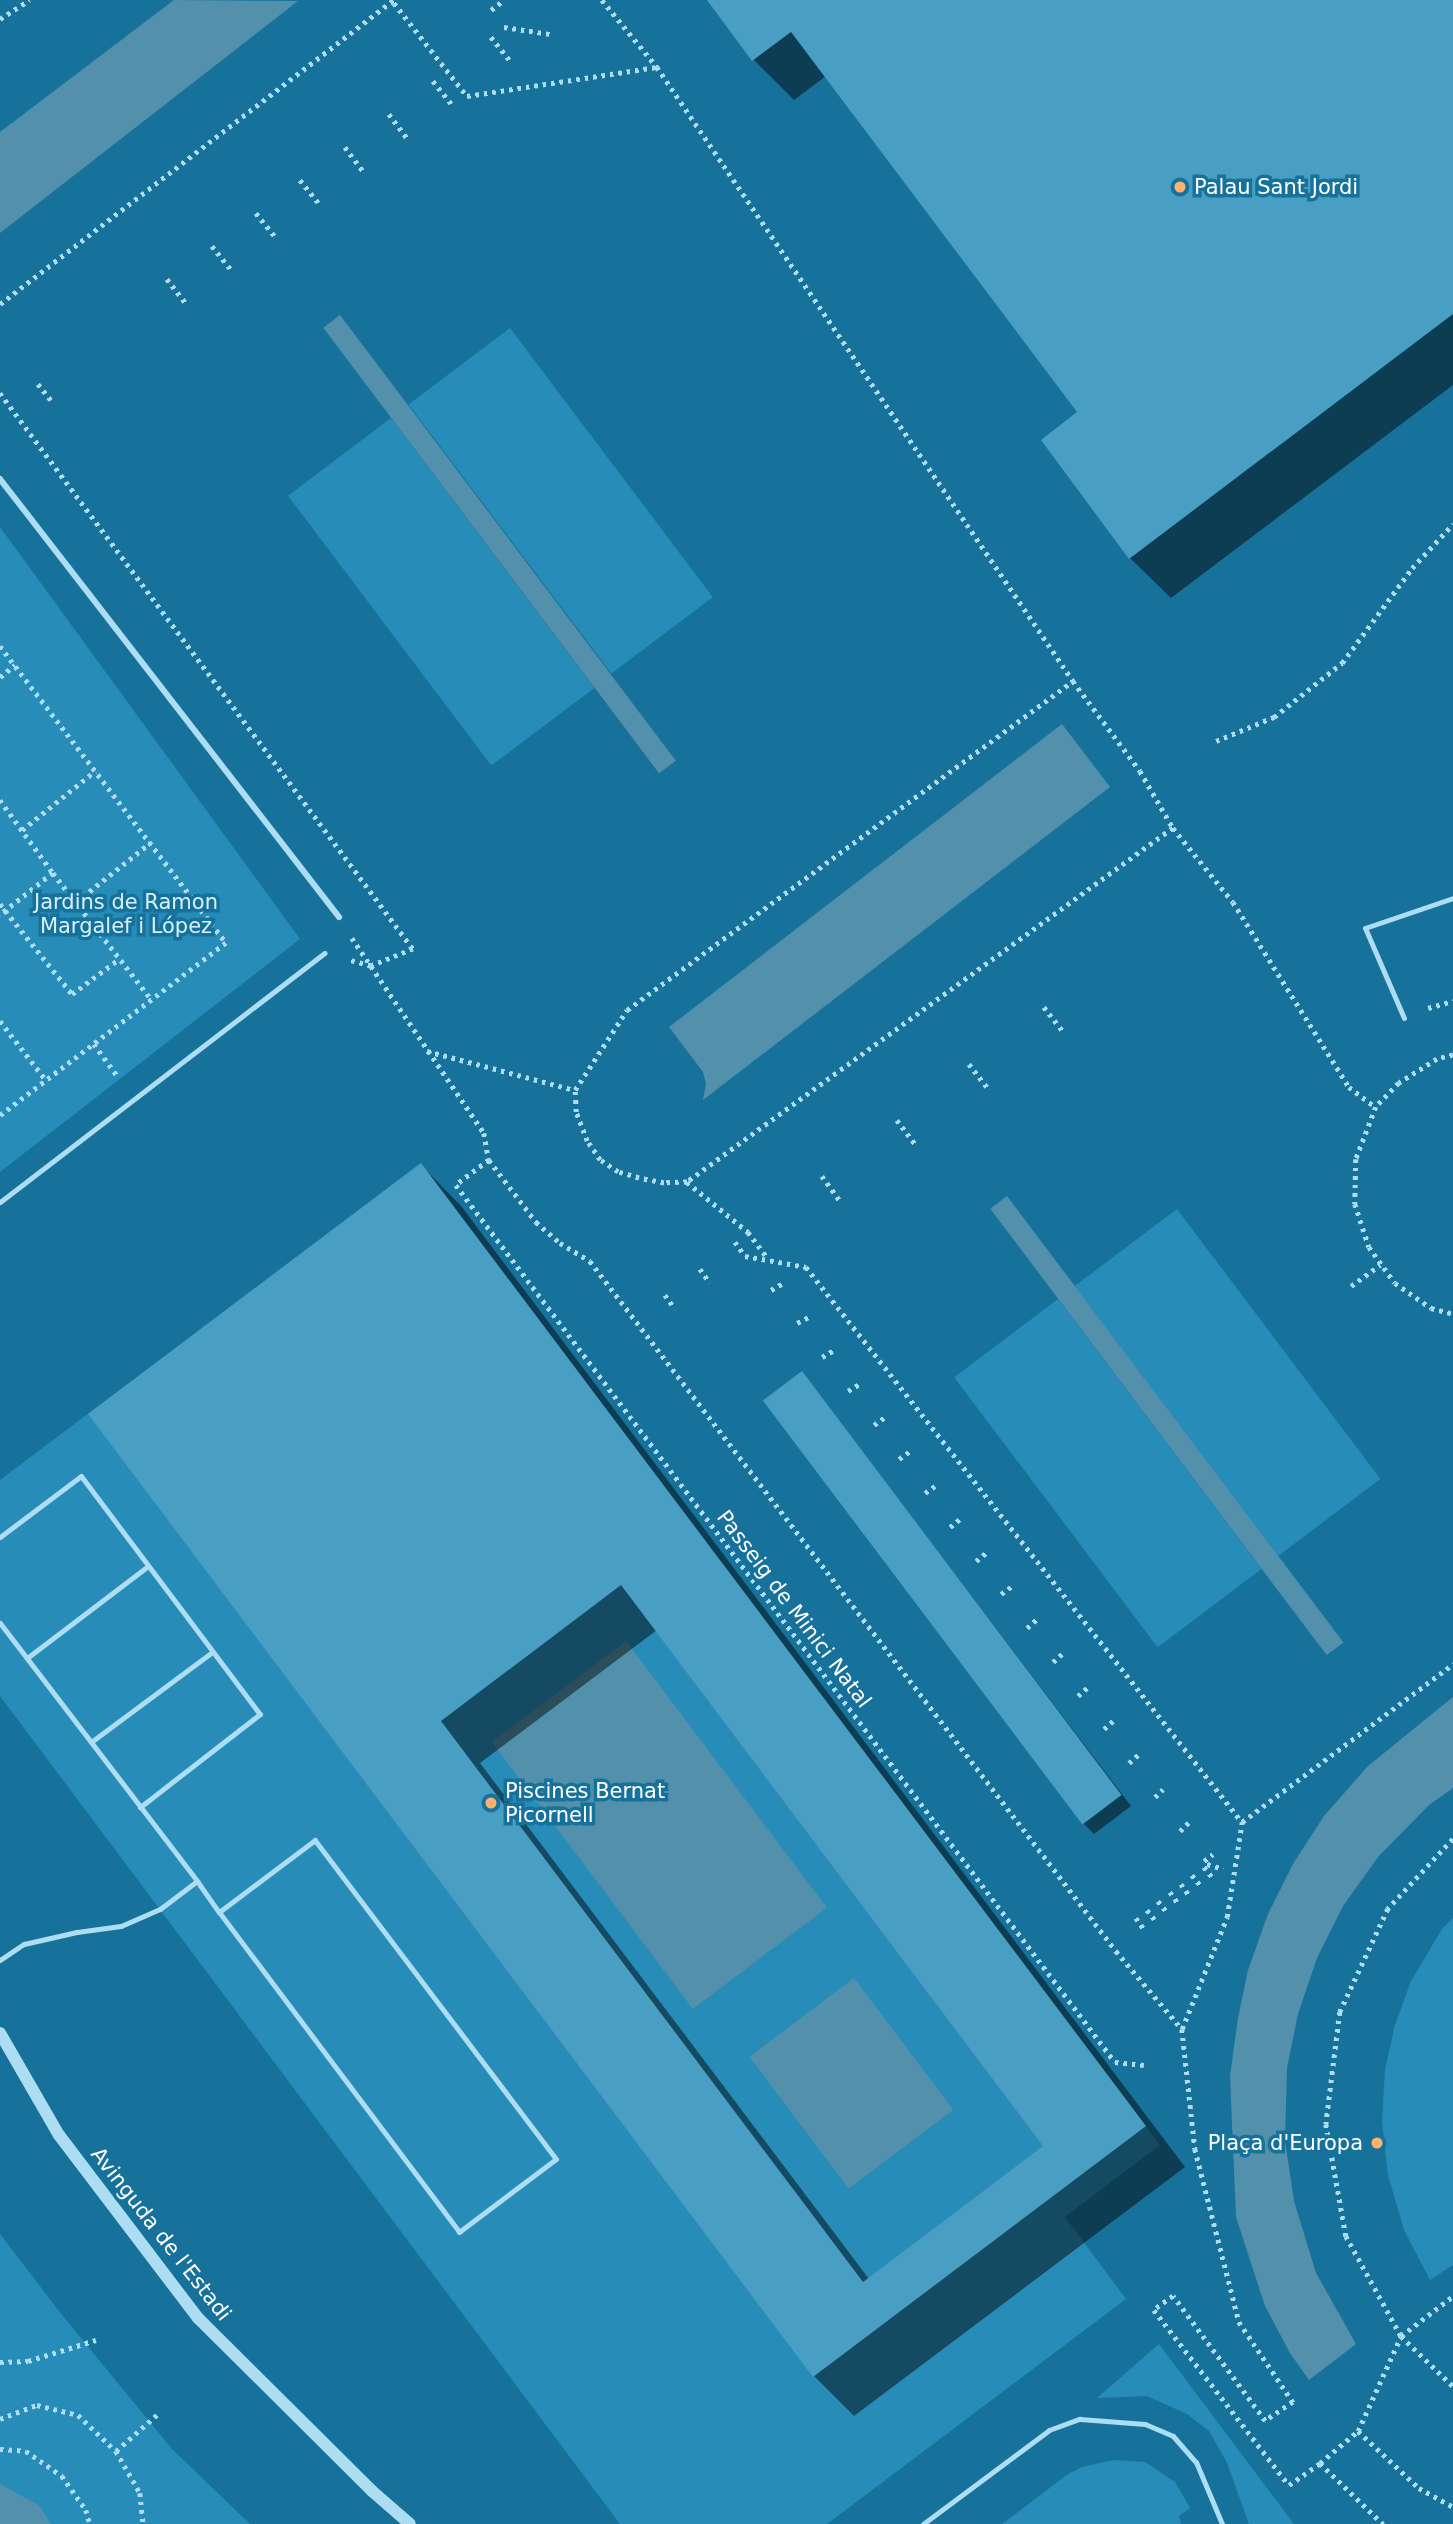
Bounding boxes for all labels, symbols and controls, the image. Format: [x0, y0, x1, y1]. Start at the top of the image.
place label: Palau Sant Jordi [1194, 174, 1358, 200]
marker: Palau Sant Jordi [1172, 179, 1188, 195]
park label: Jardins de Ramon Margalef i López [34, 889, 218, 939]
street label: Passeig de Minici Natal [711, 1505, 877, 1713]
place label: Piscines Bernat Picornell [505, 1778, 665, 1828]
marker: Piscines Bernat Picornell [483, 1795, 499, 1811]
place label: Plaça d'Europa [1208, 2130, 1363, 2156]
marker: Plaça d'Europa [1369, 2135, 1385, 2151]
street label: Avinguda de l'Estadi [85, 2142, 237, 2326]

